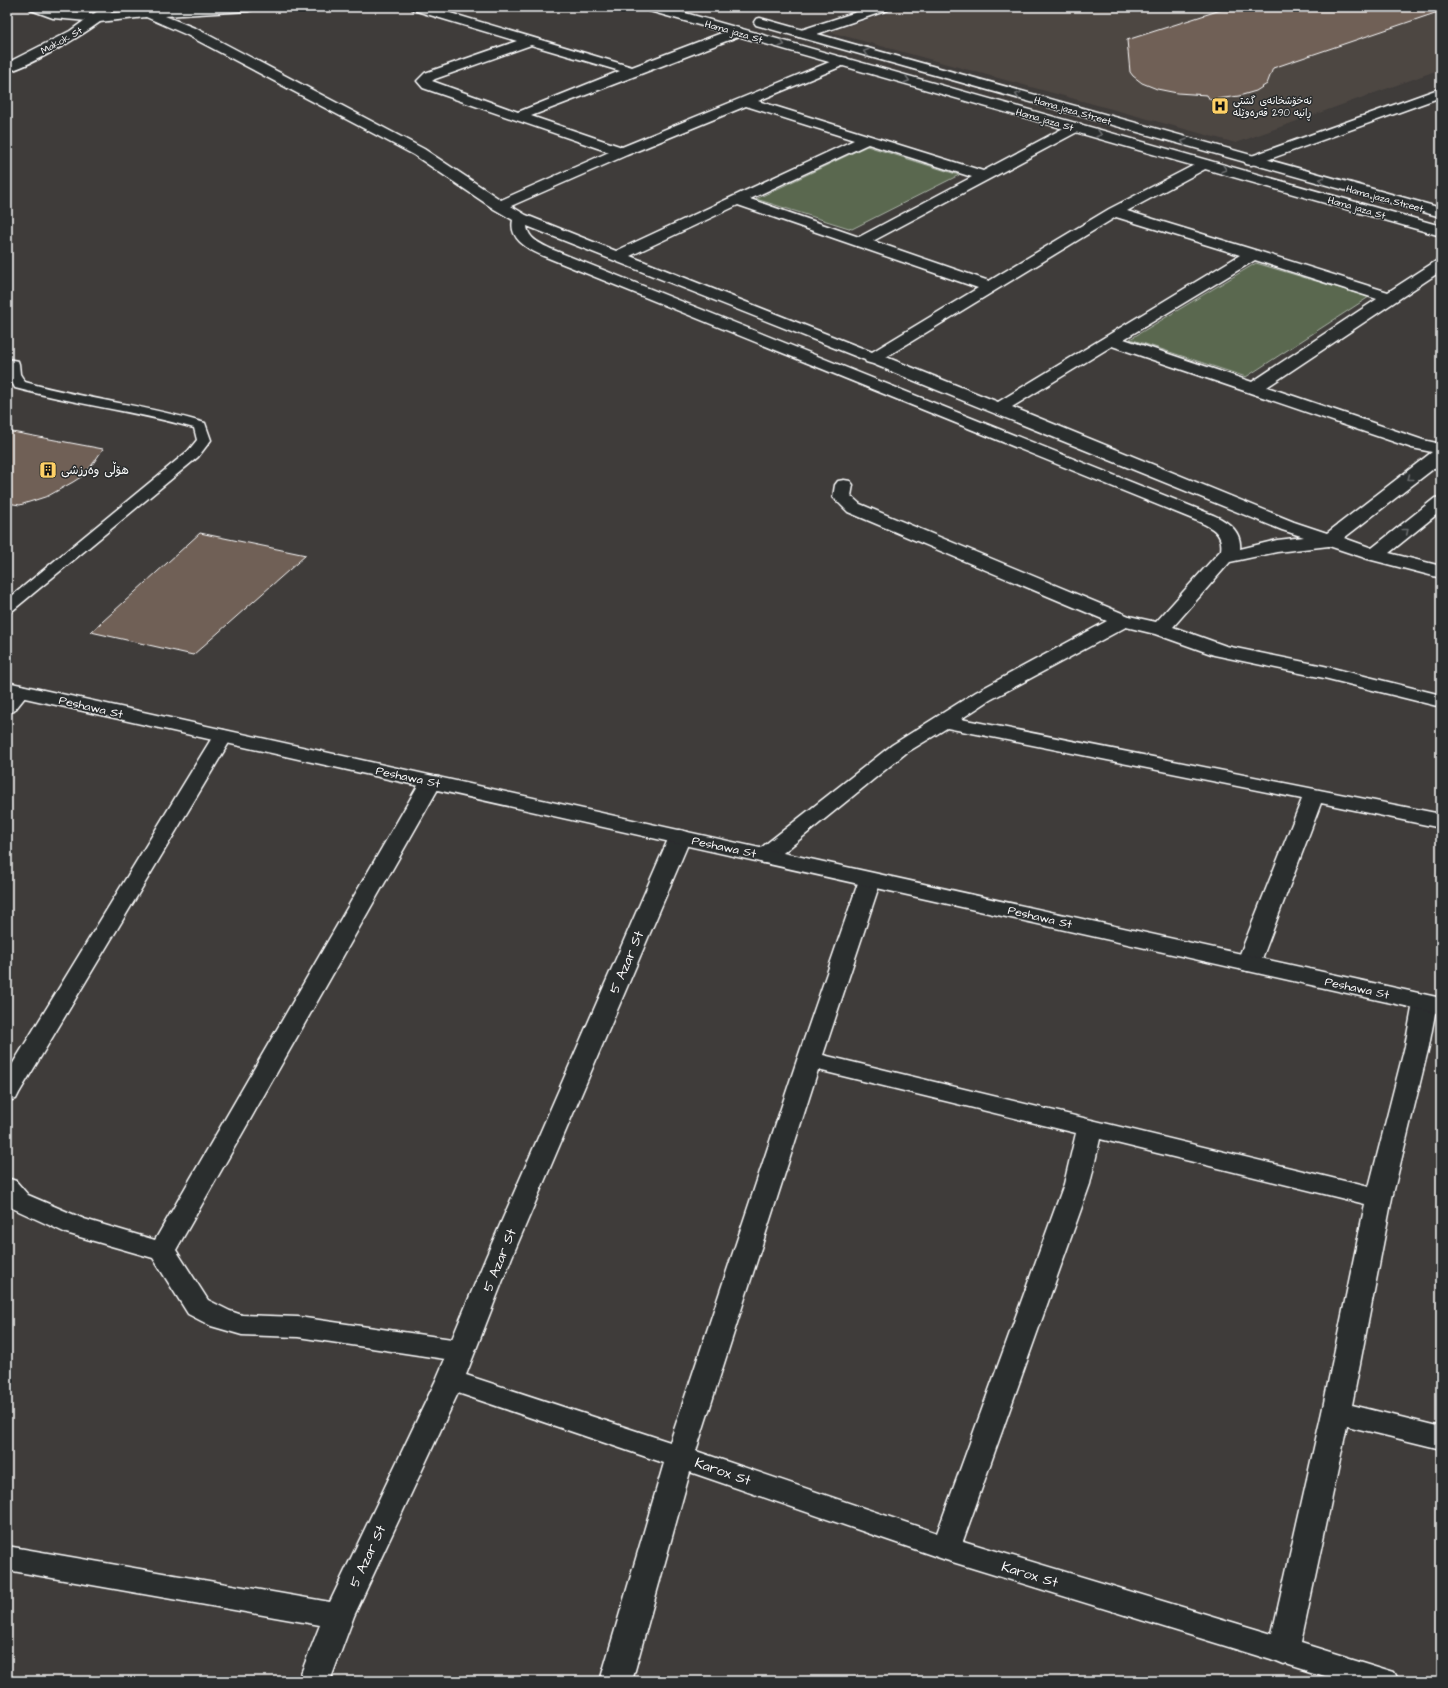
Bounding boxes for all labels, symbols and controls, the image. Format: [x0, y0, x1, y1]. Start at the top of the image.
street label: Hama jaza St [703, 17, 764, 47]
street label: Makok St [38, 24, 85, 58]
one-way arrow [778, 39, 785, 48]
one-way arrow [863, 48, 870, 57]
one-way arrow [904, 75, 910, 83]
one-way arrow [1015, 91, 1022, 100]
street label: Hama jaza Street [1033, 93, 1113, 127]
place label: نەخۆشخانەی گشتی ڕانیە 290 قەرەوێلە [1233, 94, 1312, 121]
hospital icon: نەخۆشخانەی گشتی ڕانیە 290 قەرەوێلە [1210, 96, 1230, 116]
street label: Hama jaza St [1015, 105, 1075, 133]
one-way arrow [1096, 129, 1103, 138]
one-way arrow [1181, 138, 1187, 146]
one-way arrow [1221, 165, 1228, 173]
one-way arrow [1319, 176, 1326, 185]
street label: Hama jaza Street [1345, 182, 1425, 214]
street label: Hama jaza St [1327, 193, 1387, 221]
building icon: هۆڵی وەرزشی [38, 460, 58, 480]
place label: هۆڵی وەرزشی [61, 461, 129, 479]
one-way arrow [1408, 473, 1415, 480]
one-way arrow [1401, 528, 1408, 535]
street label: Peshawa St [57, 692, 125, 723]
street label: Peshawa St [374, 762, 442, 793]
street label: Peshawa St [690, 832, 758, 863]
street label: Peshawa St [1006, 902, 1074, 933]
street label: 5 Azar St [605, 928, 649, 997]
street label: Peshawa St [1323, 973, 1391, 1004]
street label: 5 Azar St [478, 1225, 522, 1295]
street label: Karox St [692, 1453, 754, 1491]
street label: 5 Azar St [345, 1522, 391, 1591]
street label: Karox St [999, 1557, 1061, 1593]

